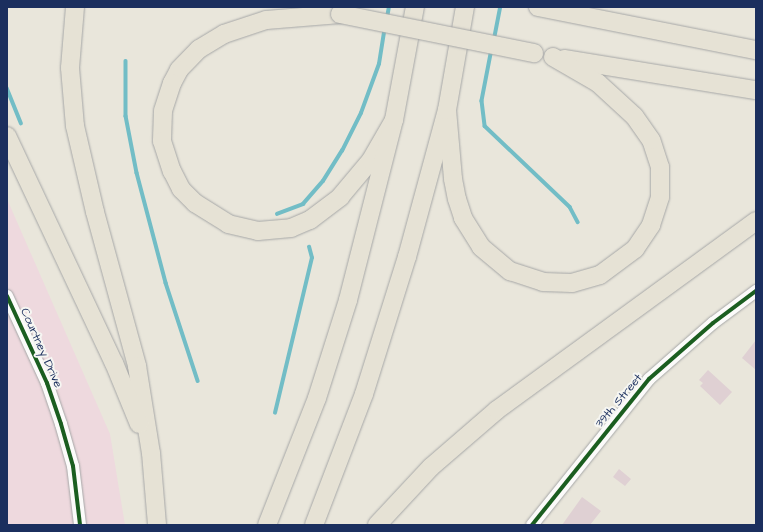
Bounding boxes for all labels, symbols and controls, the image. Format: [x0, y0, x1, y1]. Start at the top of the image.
street label: Courtney Drive [17, 306, 65, 390]
street label: 39th Street [592, 371, 646, 431]

